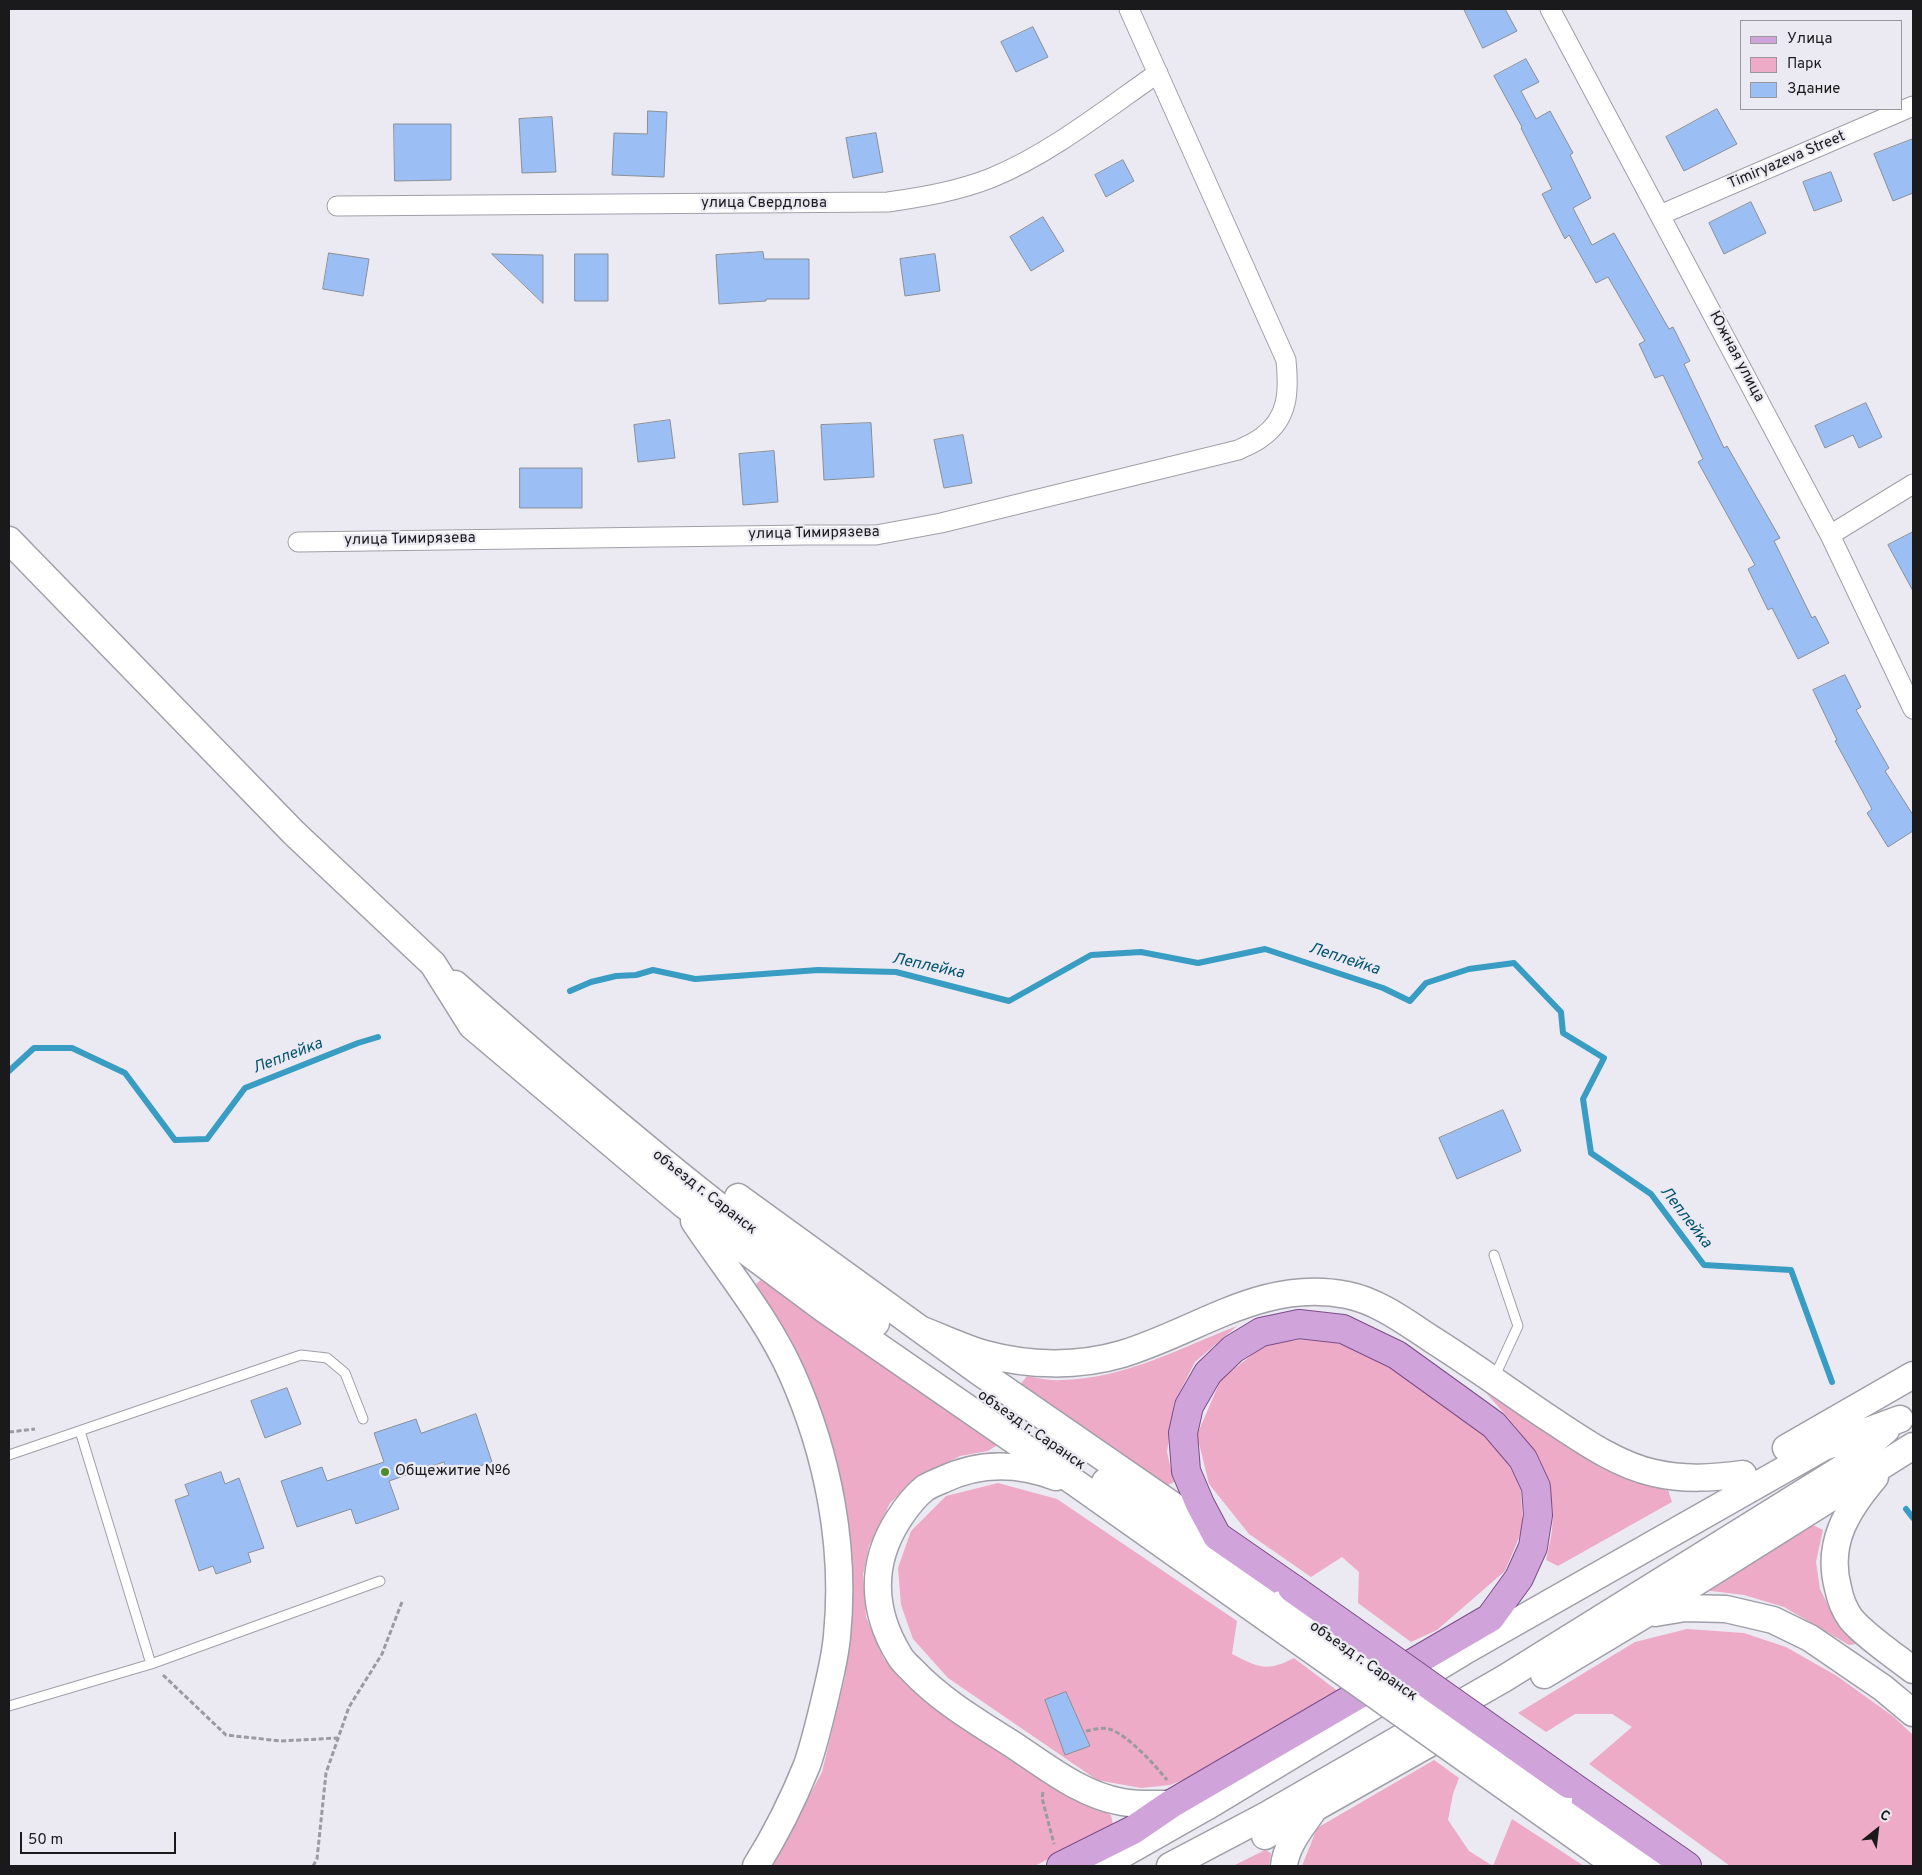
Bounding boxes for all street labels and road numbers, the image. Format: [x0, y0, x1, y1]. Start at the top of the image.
street label: Timiryazeva Street [1726, 128, 1848, 194]
street label: улица Свердлова [701, 195, 827, 213]
street label: Южная улица [1704, 308, 1768, 406]
street label: улица Тимирязева [748, 524, 880, 544]
street label: улица Тимирязева [344, 530, 476, 550]
street label: объезд г. Саранск [648, 1147, 760, 1239]
street label: объезд г. Саранск [974, 1387, 1088, 1475]
street label: объезд г. Саранск [1306, 1618, 1420, 1706]

